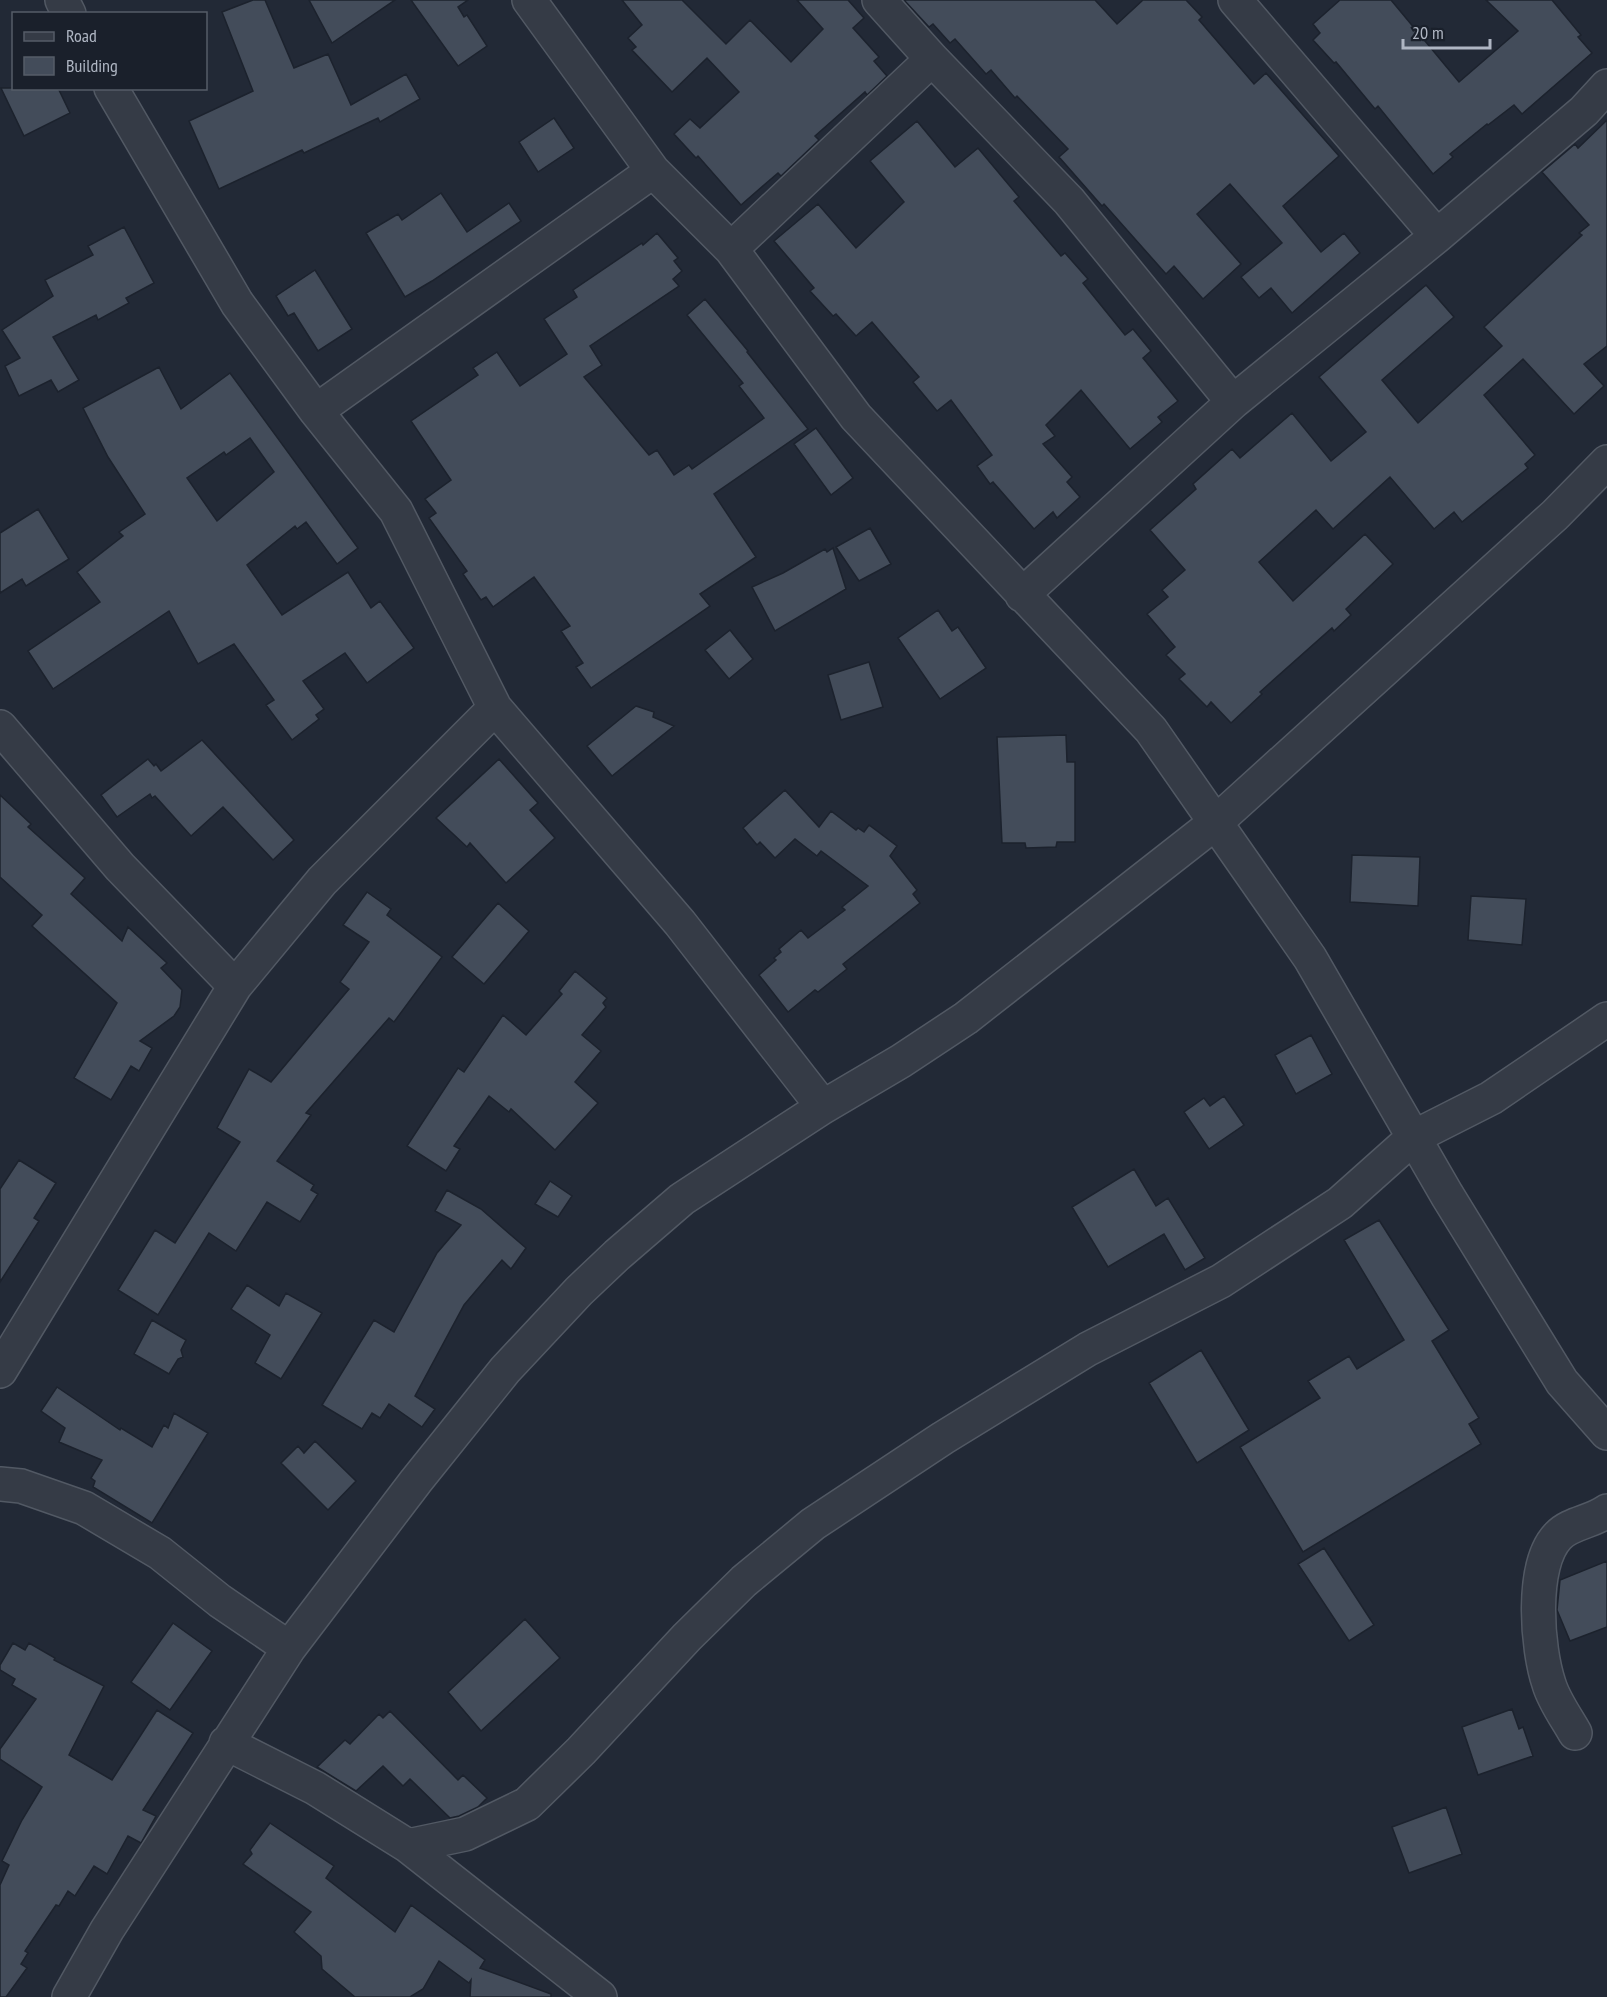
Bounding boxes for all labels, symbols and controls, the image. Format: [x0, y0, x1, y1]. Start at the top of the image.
legend [12, 12, 207, 90]
scale bar [1403, 12, 1490, 50]
text: 20 m [1412, 21, 1444, 44]
text: Road [66, 24, 97, 47]
text: Building [66, 54, 118, 77]

